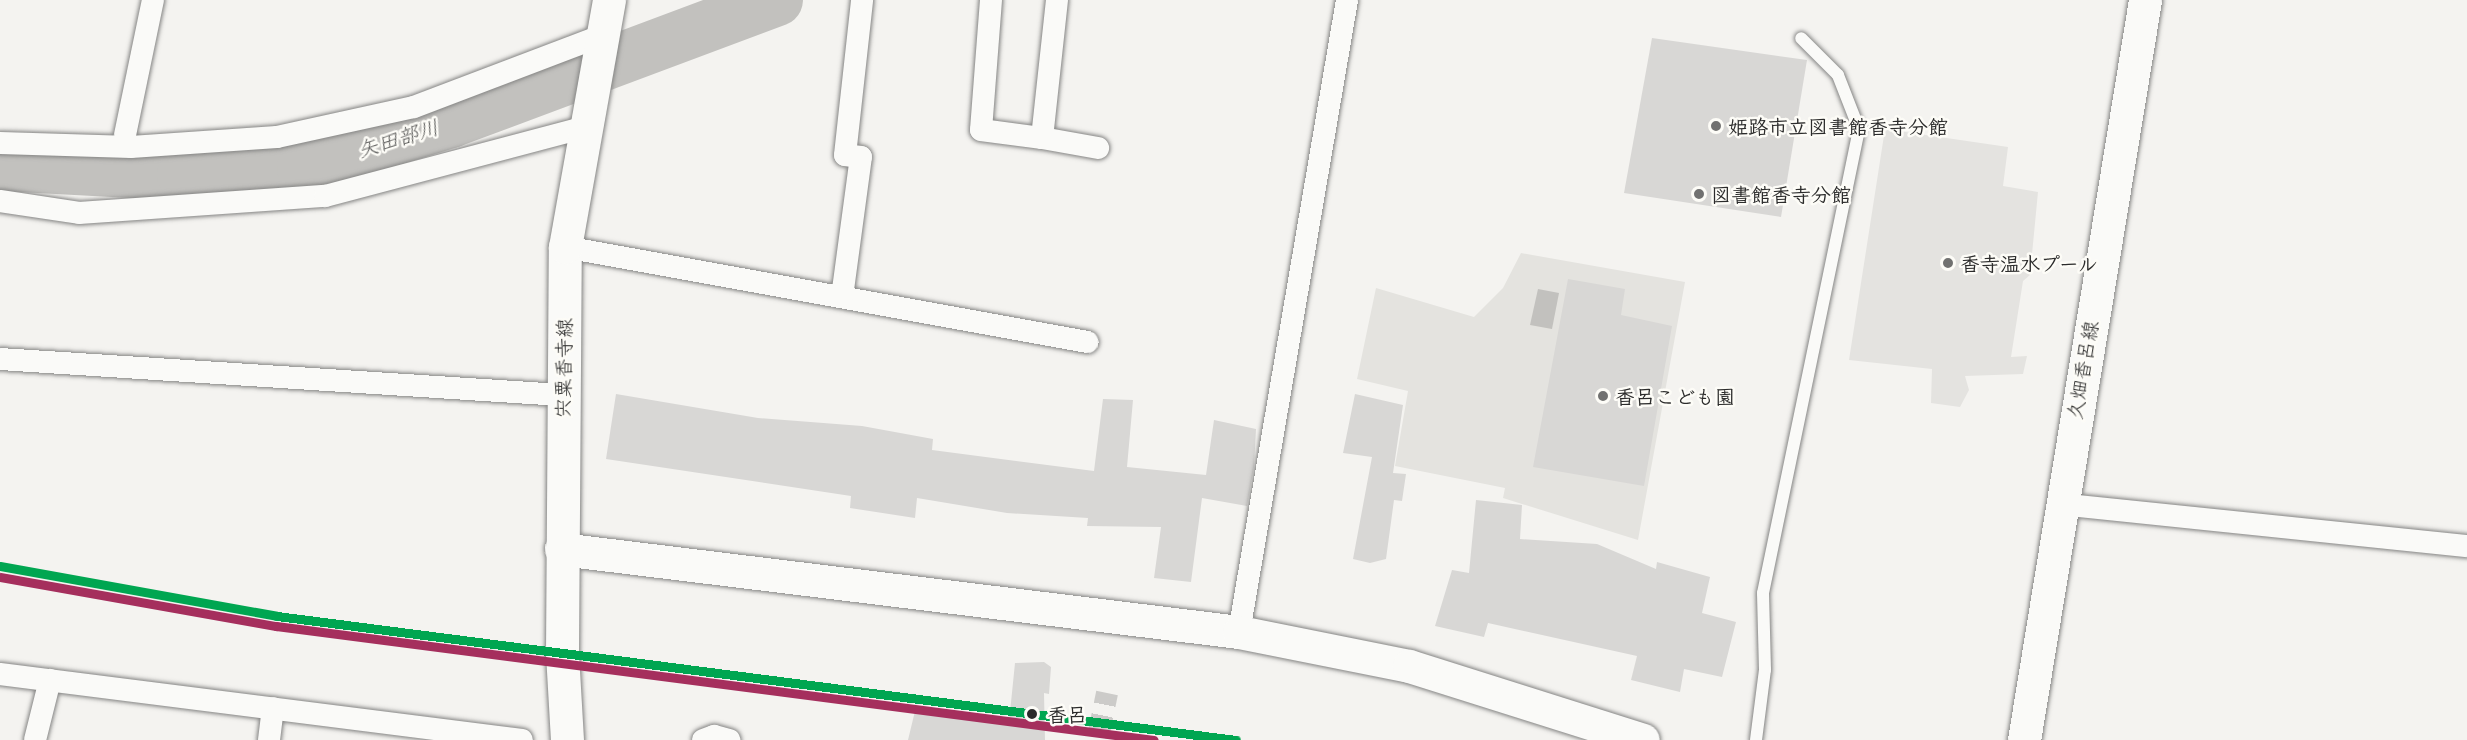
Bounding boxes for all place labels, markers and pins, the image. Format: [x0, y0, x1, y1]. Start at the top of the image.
place label: 姫路市立図書館香寺分館 [1728, 114, 1948, 138]
marker: 姫路市立図書館香寺分館 [1709, 119, 1723, 133]
place label: 図書館香寺分館 [1711, 182, 1851, 206]
marker: 図書館香寺分館 [1692, 187, 1706, 201]
place label: 香寺温水プール [1960, 251, 2099, 275]
marker: 香寺温水プール [1941, 256, 1955, 270]
place label: 香呂こども園 [1615, 384, 1735, 408]
marker: 香呂こども園 [1596, 389, 1610, 403]
place label: 香呂 [1047, 702, 1087, 726]
marker: 香呂 [1022, 704, 1042, 724]

